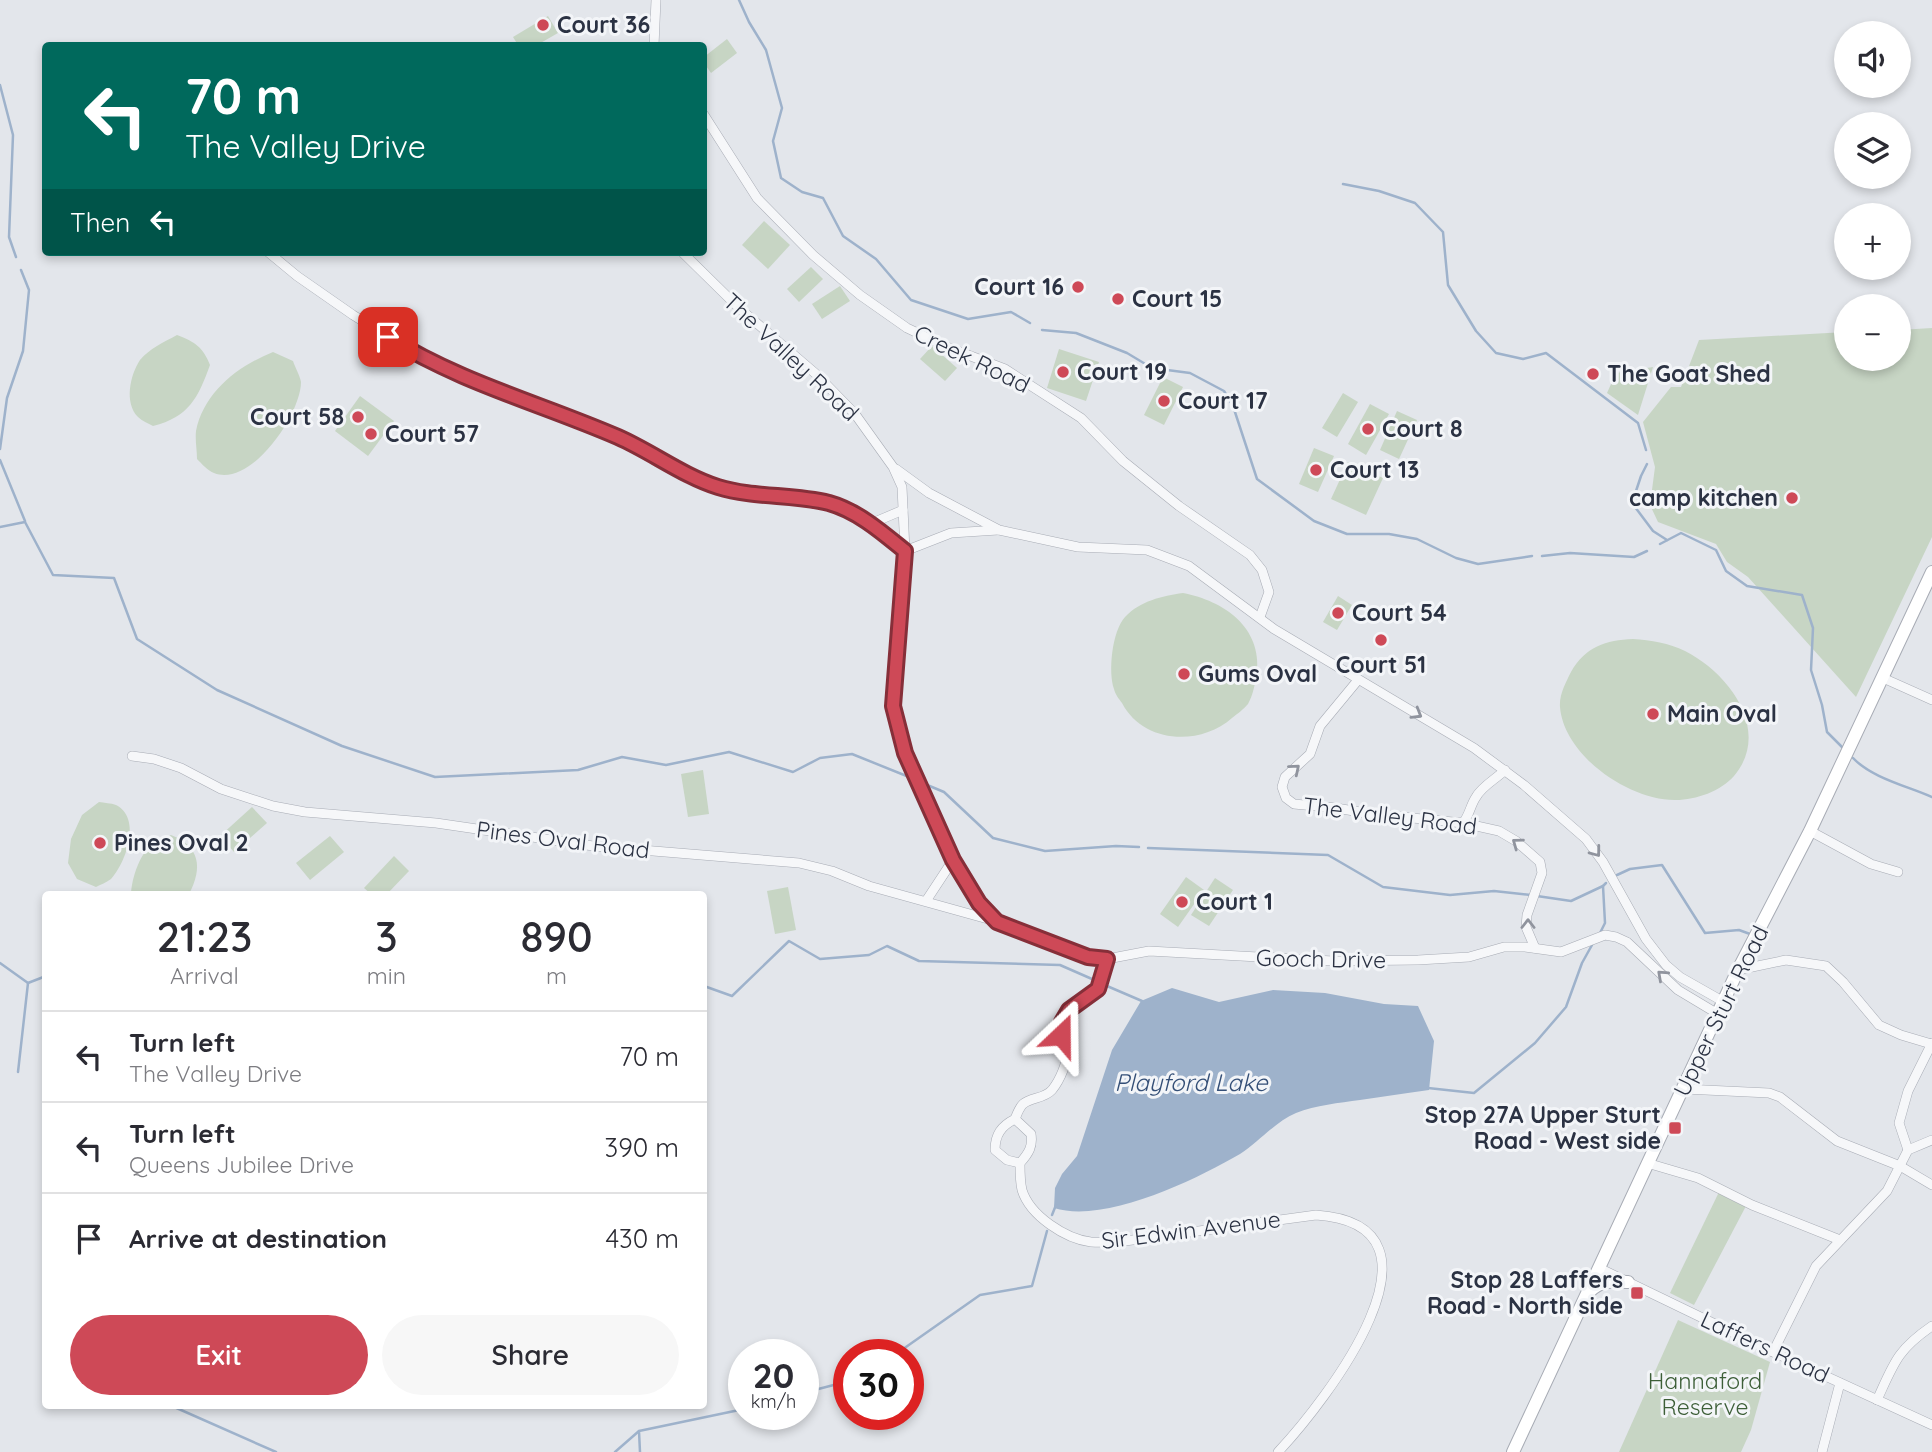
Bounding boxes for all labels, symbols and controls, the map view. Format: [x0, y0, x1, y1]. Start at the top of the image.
place label: Court 36 [557, 10, 650, 39]
marker: Court 36 [535, 17, 551, 33]
map controls [1834, 21, 1911, 371]
button: sound [1834, 21, 1911, 98]
text: 70 m [185, 65, 301, 126]
icon: left [70, 70, 161, 161]
button: layers [1834, 112, 1911, 189]
text: The Valley Drive [185, 126, 426, 166]
icon: left [144, 203, 182, 241]
button: + [1834, 203, 1911, 280]
text: Then [70, 206, 130, 239]
place label: Court 16 [974, 272, 1064, 301]
marker: Court 16 [1070, 279, 1086, 295]
place label: Court 15 [1132, 284, 1222, 313]
street label: The Valley Road [718, 286, 865, 427]
marker: Court 15 [1110, 291, 1126, 307]
button: − [1834, 294, 1911, 371]
pin [358, 307, 418, 367]
icon: arrive [369, 318, 407, 356]
street label: Creek Road [910, 318, 1035, 399]
place label: Court 19 [1077, 357, 1167, 386]
place label: The Goat Shed [1607, 359, 1771, 388]
marker: Court 19 [1055, 364, 1071, 380]
marker: The Goat Shed [1585, 366, 1601, 382]
place label: Court 17 [1178, 386, 1268, 415]
marker: Court 17 [1156, 393, 1172, 409]
place label: Court 58 [250, 402, 344, 431]
marker: Court 58 [350, 409, 366, 425]
place label: Court 8 [1382, 414, 1463, 443]
place label: Court 57 [385, 419, 479, 448]
marker: Court 8 [1360, 421, 1376, 437]
marker: Court 57 [363, 426, 379, 442]
place label: Court 13 [1330, 455, 1419, 484]
marker: Court 13 [1308, 462, 1324, 478]
place label: camp kitchen [1629, 483, 1778, 512]
marker: camp kitchen [1784, 490, 1800, 506]
place label: Court 54 [1352, 598, 1447, 627]
marker: Court 54 [1330, 605, 1346, 621]
marker: Court 51 [1373, 632, 1389, 648]
place label: Court 51 [1336, 650, 1426, 679]
place label: Gums Oval [1198, 659, 1317, 688]
marker: Gums Oval [1176, 666, 1192, 682]
place label: Main Oval [1667, 699, 1777, 728]
one-way arrow [1409, 705, 1422, 718]
marker: Main Oval [1645, 706, 1661, 722]
one-way arrow [1286, 765, 1299, 777]
street label: The Valley Road [1302, 790, 1479, 841]
street label: Pines Oval Road [475, 814, 651, 865]
place label: Pines Oval 2 [114, 828, 249, 857]
marker: Pines Oval 2 [92, 835, 108, 851]
one-way arrow [1512, 839, 1525, 851]
one-way arrow [1587, 845, 1600, 857]
place label: Court 1 [1196, 887, 1273, 916]
marker: Court 1 [1174, 894, 1190, 910]
text: 21:23 [156, 910, 252, 963]
text: 3 [375, 910, 398, 963]
text: 890 [520, 910, 593, 963]
one-way arrow [1520, 919, 1536, 929]
street label: Upper Sturt Road [1667, 921, 1774, 1101]
street label: Gooch Drive [1256, 943, 1386, 974]
text: Arrival [170, 961, 239, 990]
text: min [367, 961, 406, 990]
text: m [546, 961, 567, 990]
one-way arrow [1657, 971, 1670, 984]
position arrow [1024, 998, 1098, 1072]
text: Turn left [129, 1026, 236, 1059]
icon: left [70, 1038, 108, 1076]
text: 70 m [619, 1040, 679, 1073]
text: The Valley Drive [129, 1059, 302, 1088]
water label: Playford Lake [1114, 1067, 1269, 1097]
place label: Stop 27A Upper Sturt Road - West side [1425, 1100, 1661, 1155]
text: Turn left [129, 1117, 236, 1150]
marker: Stop 27A Upper Sturt Road - West side [1667, 1120, 1683, 1136]
icon: left [70, 1129, 108, 1167]
text: 390 m [605, 1131, 679, 1164]
text: Queens Jubilee Drive [129, 1150, 354, 1179]
street label: Sir Edwin Avenue [1100, 1204, 1282, 1255]
icon: arrive [70, 1220, 108, 1258]
text: Arrive at destination [129, 1222, 387, 1255]
text: 430 m [605, 1222, 679, 1255]
place label: Stop 28 Laffers Road - North side [1427, 1265, 1623, 1320]
marker: Stop 28 Laffers Road - North side [1629, 1285, 1645, 1301]
street label: Laffers Road [1696, 1304, 1834, 1389]
button: Exit [70, 1315, 368, 1395]
button: Share [382, 1315, 679, 1395]
speed limit sign: 30 [833, 1339, 924, 1430]
text: 20 [753, 1353, 794, 1397]
park label: Hannaford Reserve [1648, 1366, 1762, 1421]
text: km/h [751, 1390, 796, 1413]

